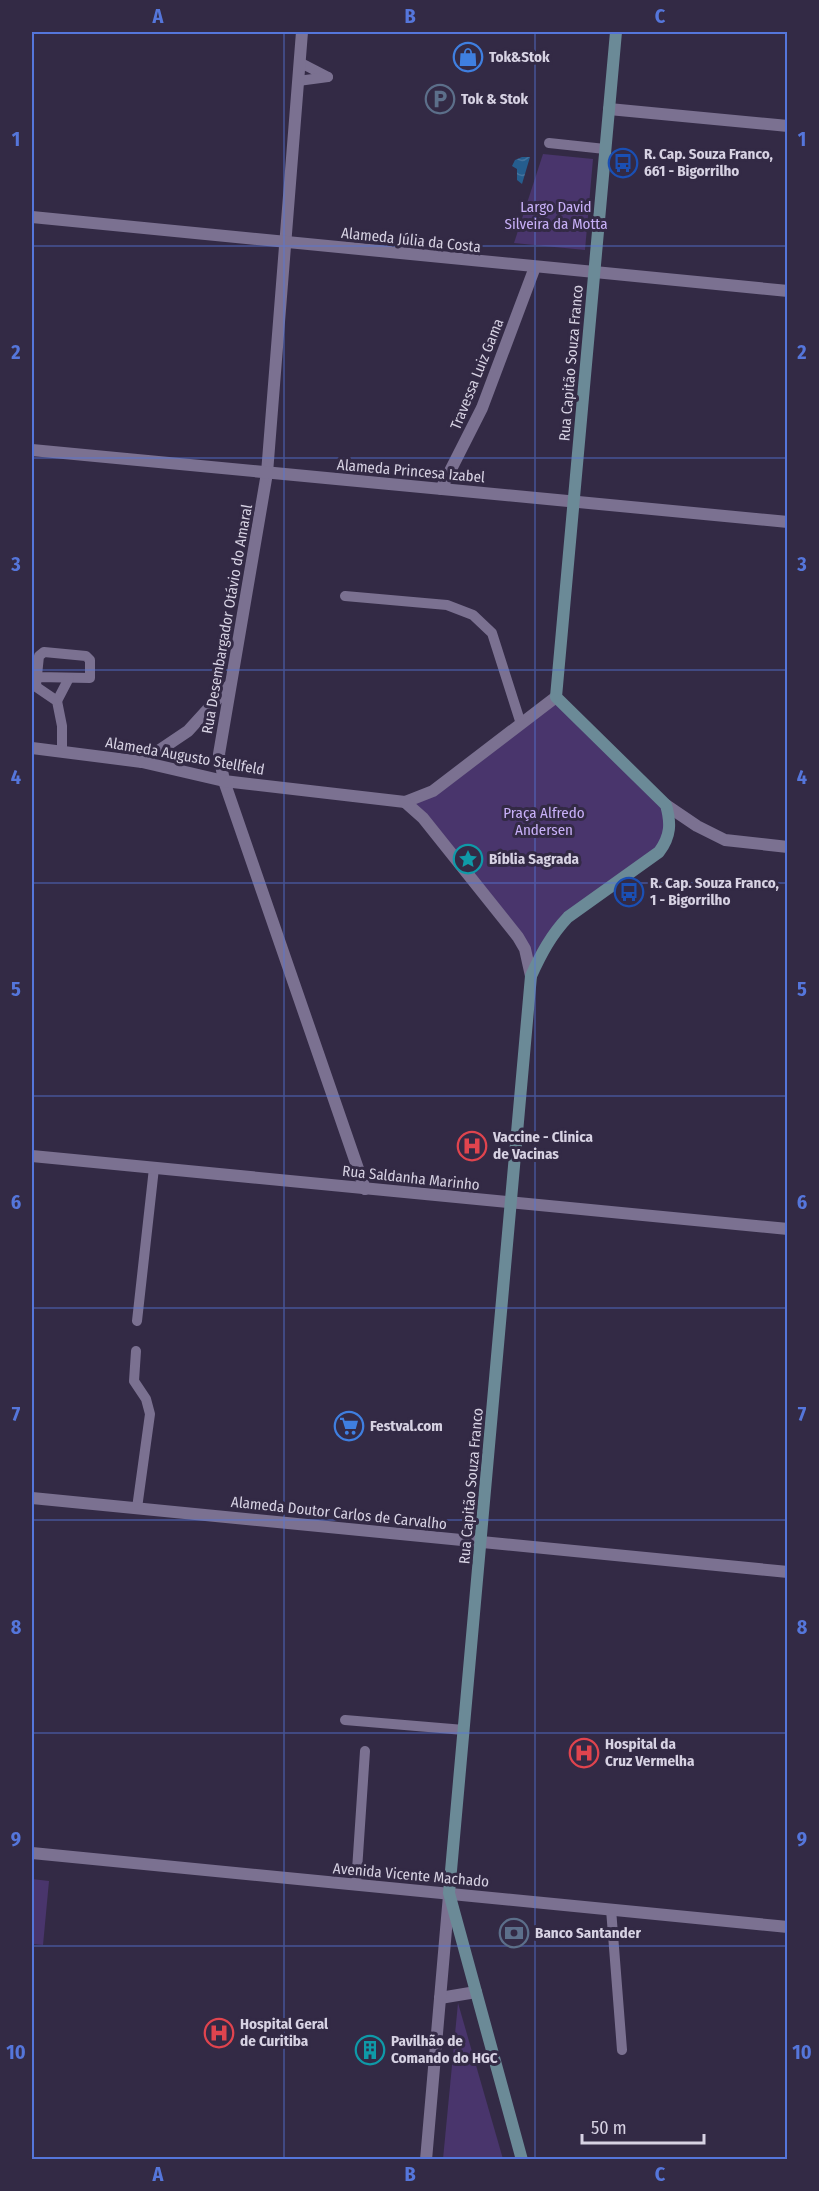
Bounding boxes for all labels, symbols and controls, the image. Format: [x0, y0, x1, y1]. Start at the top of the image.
text: A [152, 4, 165, 28]
text: B [404, 4, 416, 28]
text: C [655, 4, 666, 28]
shop icon: Tok&Stok [452, 41, 484, 73]
place label: Tok&Stok [489, 48, 550, 66]
parking icon: Tok & Stok [424, 83, 456, 115]
place label: Tok & Stok [461, 90, 529, 108]
text: 1 [12, 127, 20, 151]
text: 1 [798, 127, 806, 151]
place label: R. Cap. Souza Franco, 661 - Bigorrilho [644, 145, 773, 180]
bus stop icon: R. Cap. Souza Franco, 661 - Bigorrilho [607, 147, 639, 179]
park label: Largo David Silveira da Motta [504, 198, 608, 233]
street label: Alameda Júlia da Costa [340, 224, 482, 256]
street label: Rua Capitão Souza Franco [555, 284, 587, 442]
street label: Travessa Luiz Gama [447, 316, 507, 432]
text: 2 [10, 340, 21, 364]
text: 2 [796, 340, 807, 364]
street label: Alameda Princesa Izabel [336, 456, 486, 486]
street label: Rua Desembargador Otávio do Amaral [198, 503, 256, 735]
text: 3 [10, 552, 21, 576]
text: 3 [796, 552, 807, 576]
street label: Alameda Augusto Stellfeld [104, 733, 266, 779]
text: 4 [11, 765, 21, 789]
text: 4 [797, 765, 807, 789]
park label: Praça Alfredo Andersen [503, 804, 585, 839]
place icon: Bíblia Sagrada [452, 843, 484, 875]
place label: Bíblia Sagrada [489, 850, 580, 868]
place label: R. Cap. Souza Franco, 1 - Bigorrilho [650, 874, 779, 909]
bus stop icon: R. Cap. Souza Franco, 1 - Bigorrilho [613, 876, 645, 908]
text: 5 [11, 977, 21, 1001]
text: 5 [797, 977, 807, 1001]
place label: Vaccine - Clinica de Vacinas [492, 1128, 594, 1163]
hospital icon: Vaccine - Clinica de Vacinas [456, 1130, 488, 1162]
street label: Rua Saldanha Marinho [341, 1162, 481, 1194]
text: 6 [11, 1190, 21, 1214]
text: 6 [797, 1190, 807, 1214]
text: 7 [12, 1402, 21, 1426]
text: 7 [798, 1402, 807, 1426]
street label: Rua Capitão Souza Franco [455, 1407, 487, 1565]
supermarket icon: Festval.com [333, 1410, 365, 1442]
place label: Festval.com [370, 1417, 443, 1435]
street label: Alameda Doutor Carlos de Carvalho [230, 1493, 448, 1533]
text: 8 [11, 1615, 22, 1639]
text: 8 [797, 1615, 808, 1639]
place label: Hospital da Cruz Vermelha [605, 1735, 695, 1770]
hospital icon: Hospital da Cruz Vermelha [568, 1737, 600, 1769]
text: 9 [11, 1827, 21, 1851]
text: 9 [797, 1827, 807, 1851]
street label: Avenida Vicente Machado [332, 1859, 490, 1891]
bank icon: Banco Santander [498, 1917, 530, 1949]
place label: Banco Santander [535, 1924, 641, 1942]
place label: Hospital Geral de Curitiba [240, 2015, 329, 2050]
hospital icon: Hospital Geral de Curitiba [203, 2017, 235, 2049]
place label: Pavilhão de Comando do HGC [391, 2032, 498, 2067]
building icon: Pavilhão de Comando do HGC [354, 2034, 386, 2066]
text: 10 [6, 2040, 26, 2064]
text: 10 [792, 2040, 812, 2064]
scale bar [582, 2107, 704, 2145]
text: 50 m [591, 2117, 627, 2139]
text: A [152, 2162, 165, 2186]
text: B [404, 2162, 416, 2186]
text: C [655, 2162, 666, 2186]

